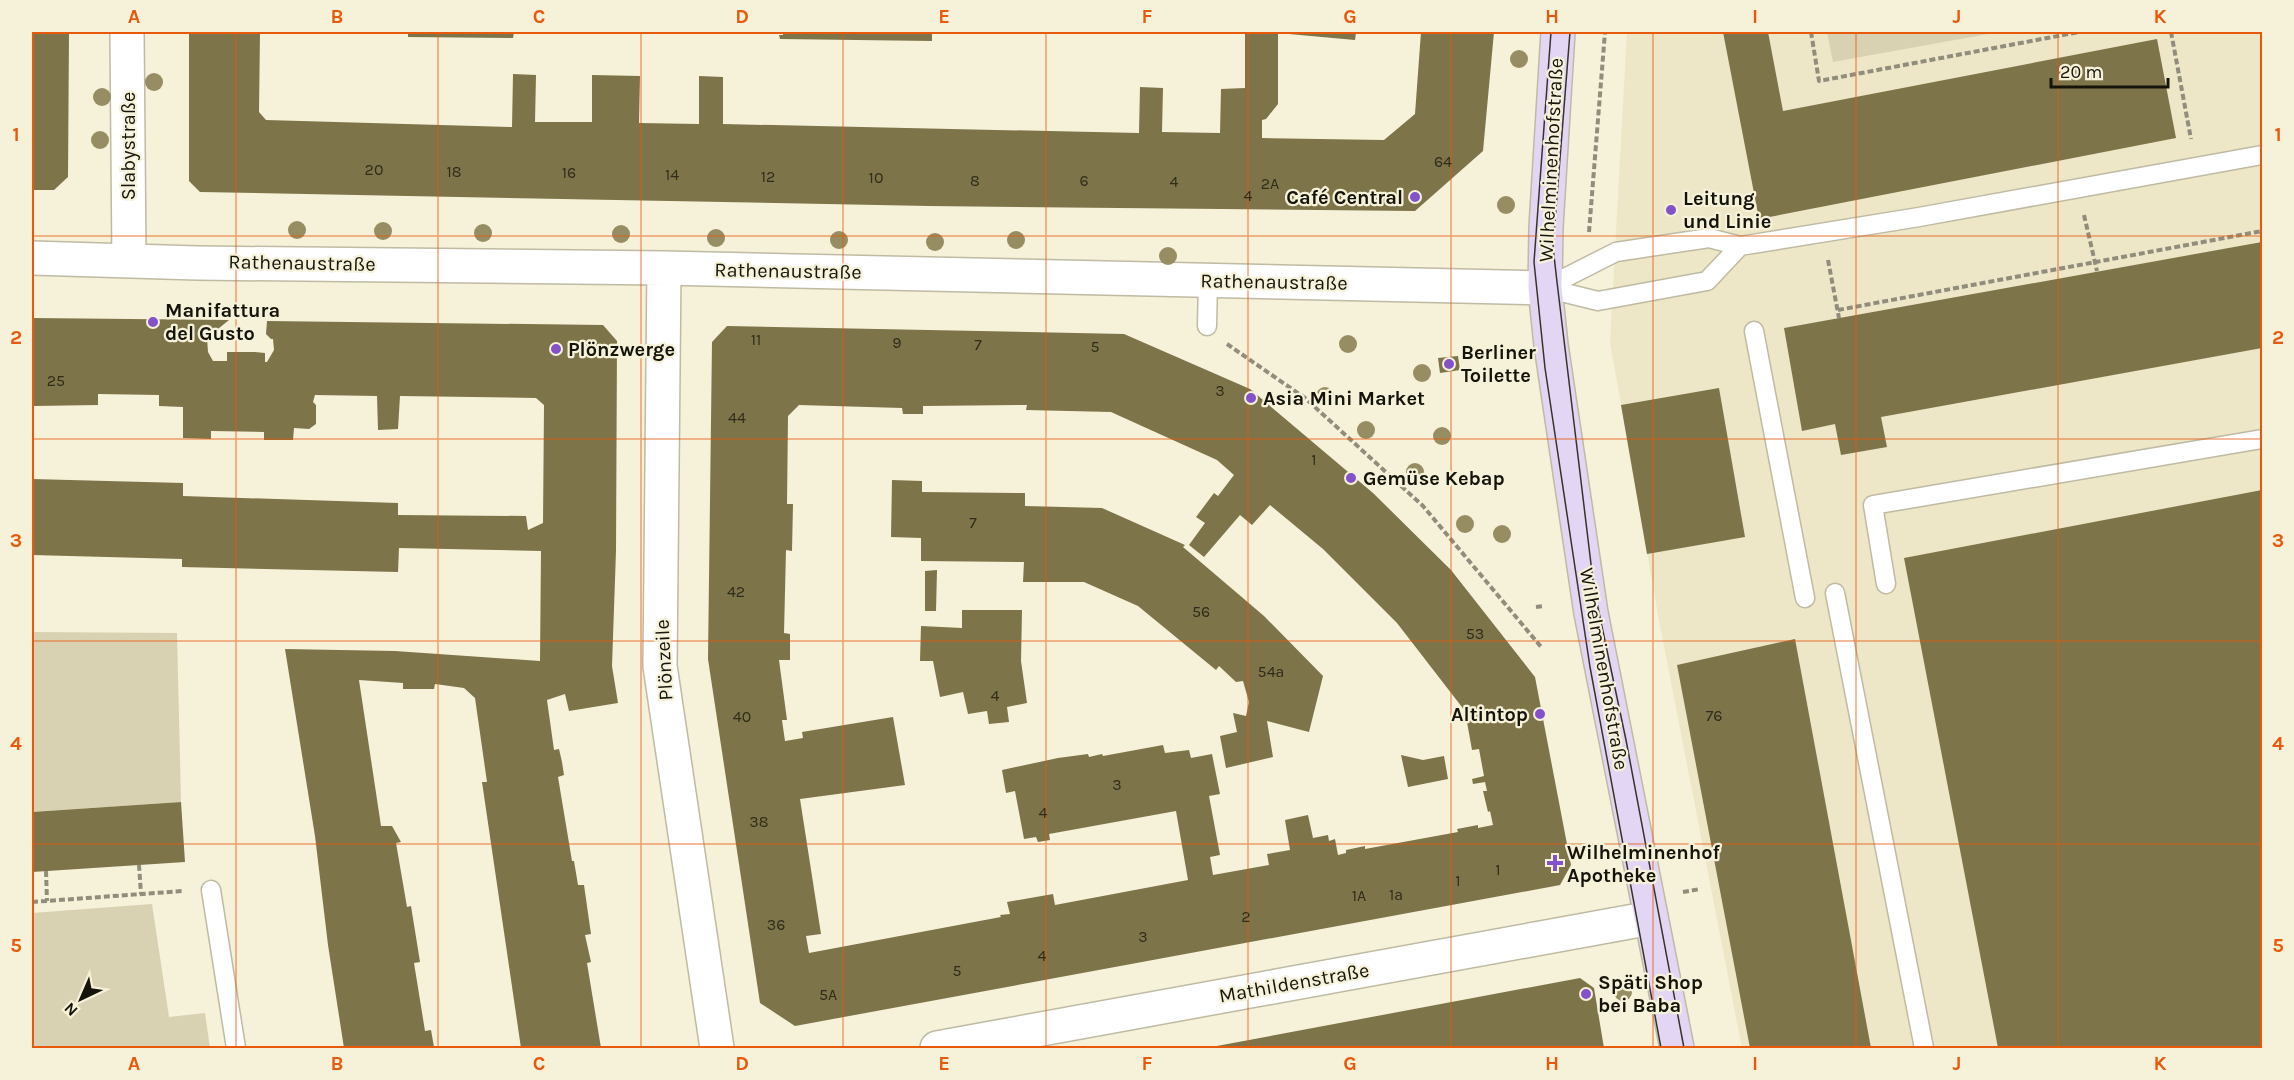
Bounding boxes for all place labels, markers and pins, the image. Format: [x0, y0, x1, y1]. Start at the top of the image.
place label: Café Central [1286, 186, 1403, 209]
place label: Leitung und Linie [1683, 187, 1771, 233]
marker: Café Central [1408, 190, 1422, 204]
marker: Leitung und Linie [1664, 203, 1678, 217]
place label: Manifattura del Gusto [165, 299, 280, 345]
marker: Manifattura del Gusto [146, 315, 160, 329]
place label: Plönzwerge [568, 338, 675, 361]
place label: Berliner Toilette [1461, 341, 1536, 387]
marker: Plönzwerge [549, 342, 563, 356]
marker: Berliner Toilette [1442, 357, 1456, 371]
place label: Asia Mini Market [1263, 387, 1425, 410]
marker: Asia Mini Market [1244, 391, 1258, 405]
place label: Gemüse Kebap [1363, 467, 1505, 490]
marker: Gemüse Kebap [1344, 471, 1358, 485]
place label: Altintop [1451, 703, 1528, 726]
marker: Altintop [1533, 707, 1547, 721]
place label: Wilhelminenhof Apotheke [1567, 841, 1721, 887]
marker: Wilhelminenhof Apotheke [1548, 856, 1562, 870]
place label: Späti Shop bei Baba [1598, 971, 1703, 1017]
marker: Späti Shop bei Baba [1579, 987, 1593, 1001]

